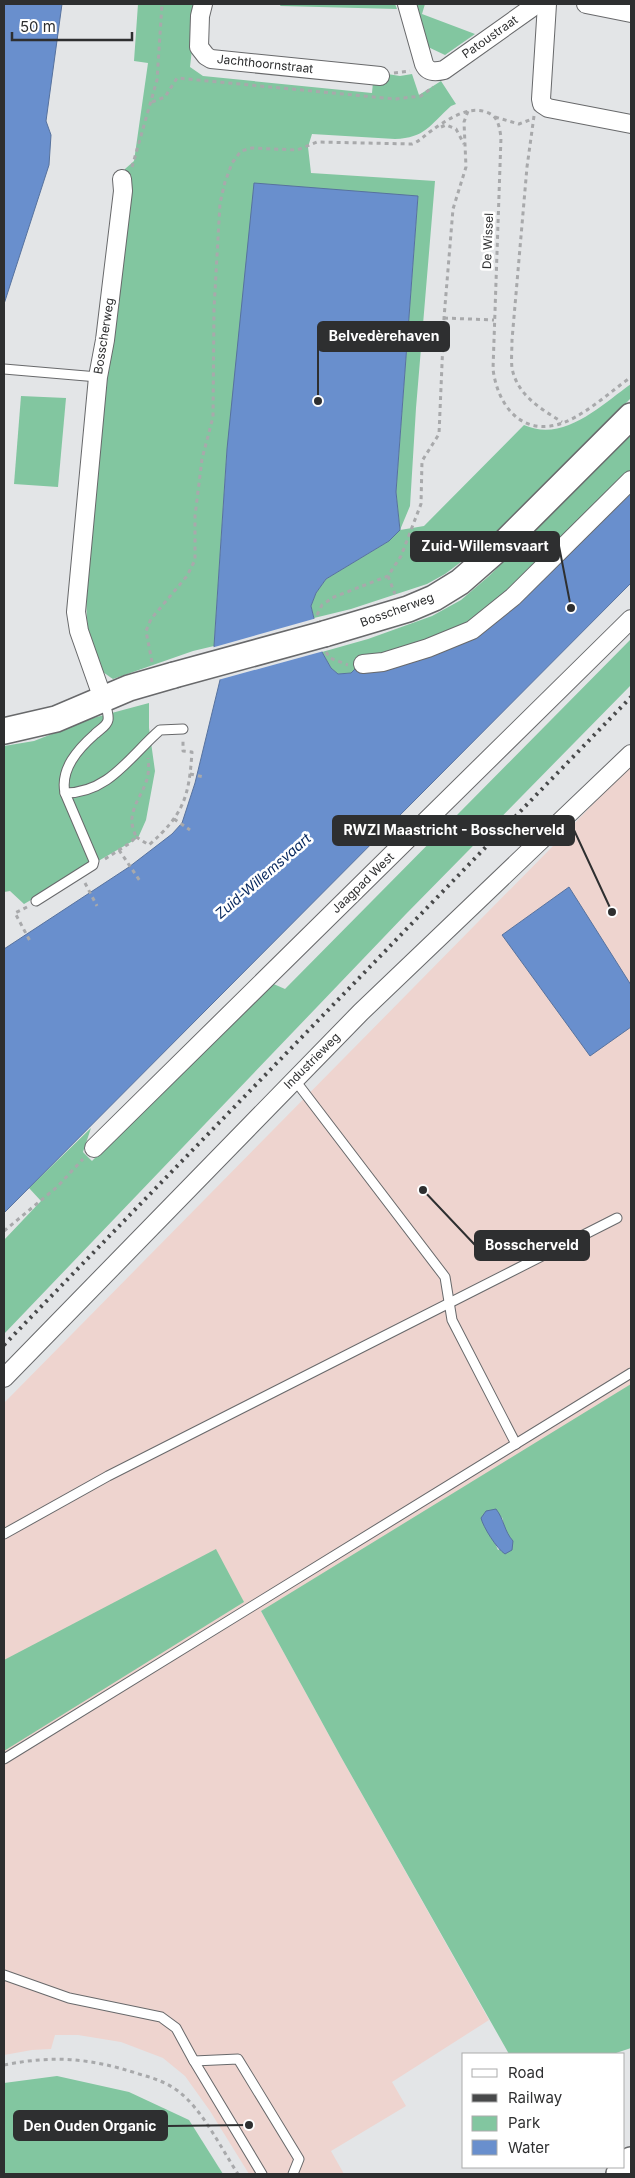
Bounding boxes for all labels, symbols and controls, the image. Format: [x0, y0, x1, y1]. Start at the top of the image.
scale bar [12, 10, 132, 42]
street label: Patoustraat [459, 12, 521, 61]
text: 50 m [20, 17, 56, 36]
street label: Jachthoornstraat [216, 51, 314, 76]
street label: De Wissel [479, 213, 496, 269]
street label: Bosscherweg [90, 297, 117, 375]
callout: Belvedèrehaven [318, 322, 449, 351]
text: Belvedèrehaven [329, 327, 439, 344]
callout: Zuid-Willemsvaart [411, 532, 559, 561]
text: Zuid-Willemsvaart [421, 537, 549, 554]
street label: Bosscherweg [358, 589, 436, 630]
callout: RWZI Maastricht - Bosscherveld [333, 816, 574, 845]
text: RWZI Maastricht - Bosscherveld [343, 821, 565, 838]
water label: Zuid-Willemsvaart [211, 829, 314, 922]
street label: Jaagpad West [328, 849, 397, 916]
street label: Industrieweg [280, 1029, 343, 1092]
callout: Bosscherveld [475, 1231, 589, 1260]
text: Bosscherveld [485, 1236, 579, 1253]
legend [462, 2053, 625, 2168]
text: Road [508, 2063, 544, 2082]
text: Railway [508, 2088, 563, 2107]
callout: Den Ouden Organic [14, 2111, 167, 2140]
text: Park [508, 2113, 541, 2132]
text: Den Ouden Organic [23, 2117, 157, 2134]
text: Water [508, 2138, 550, 2157]

